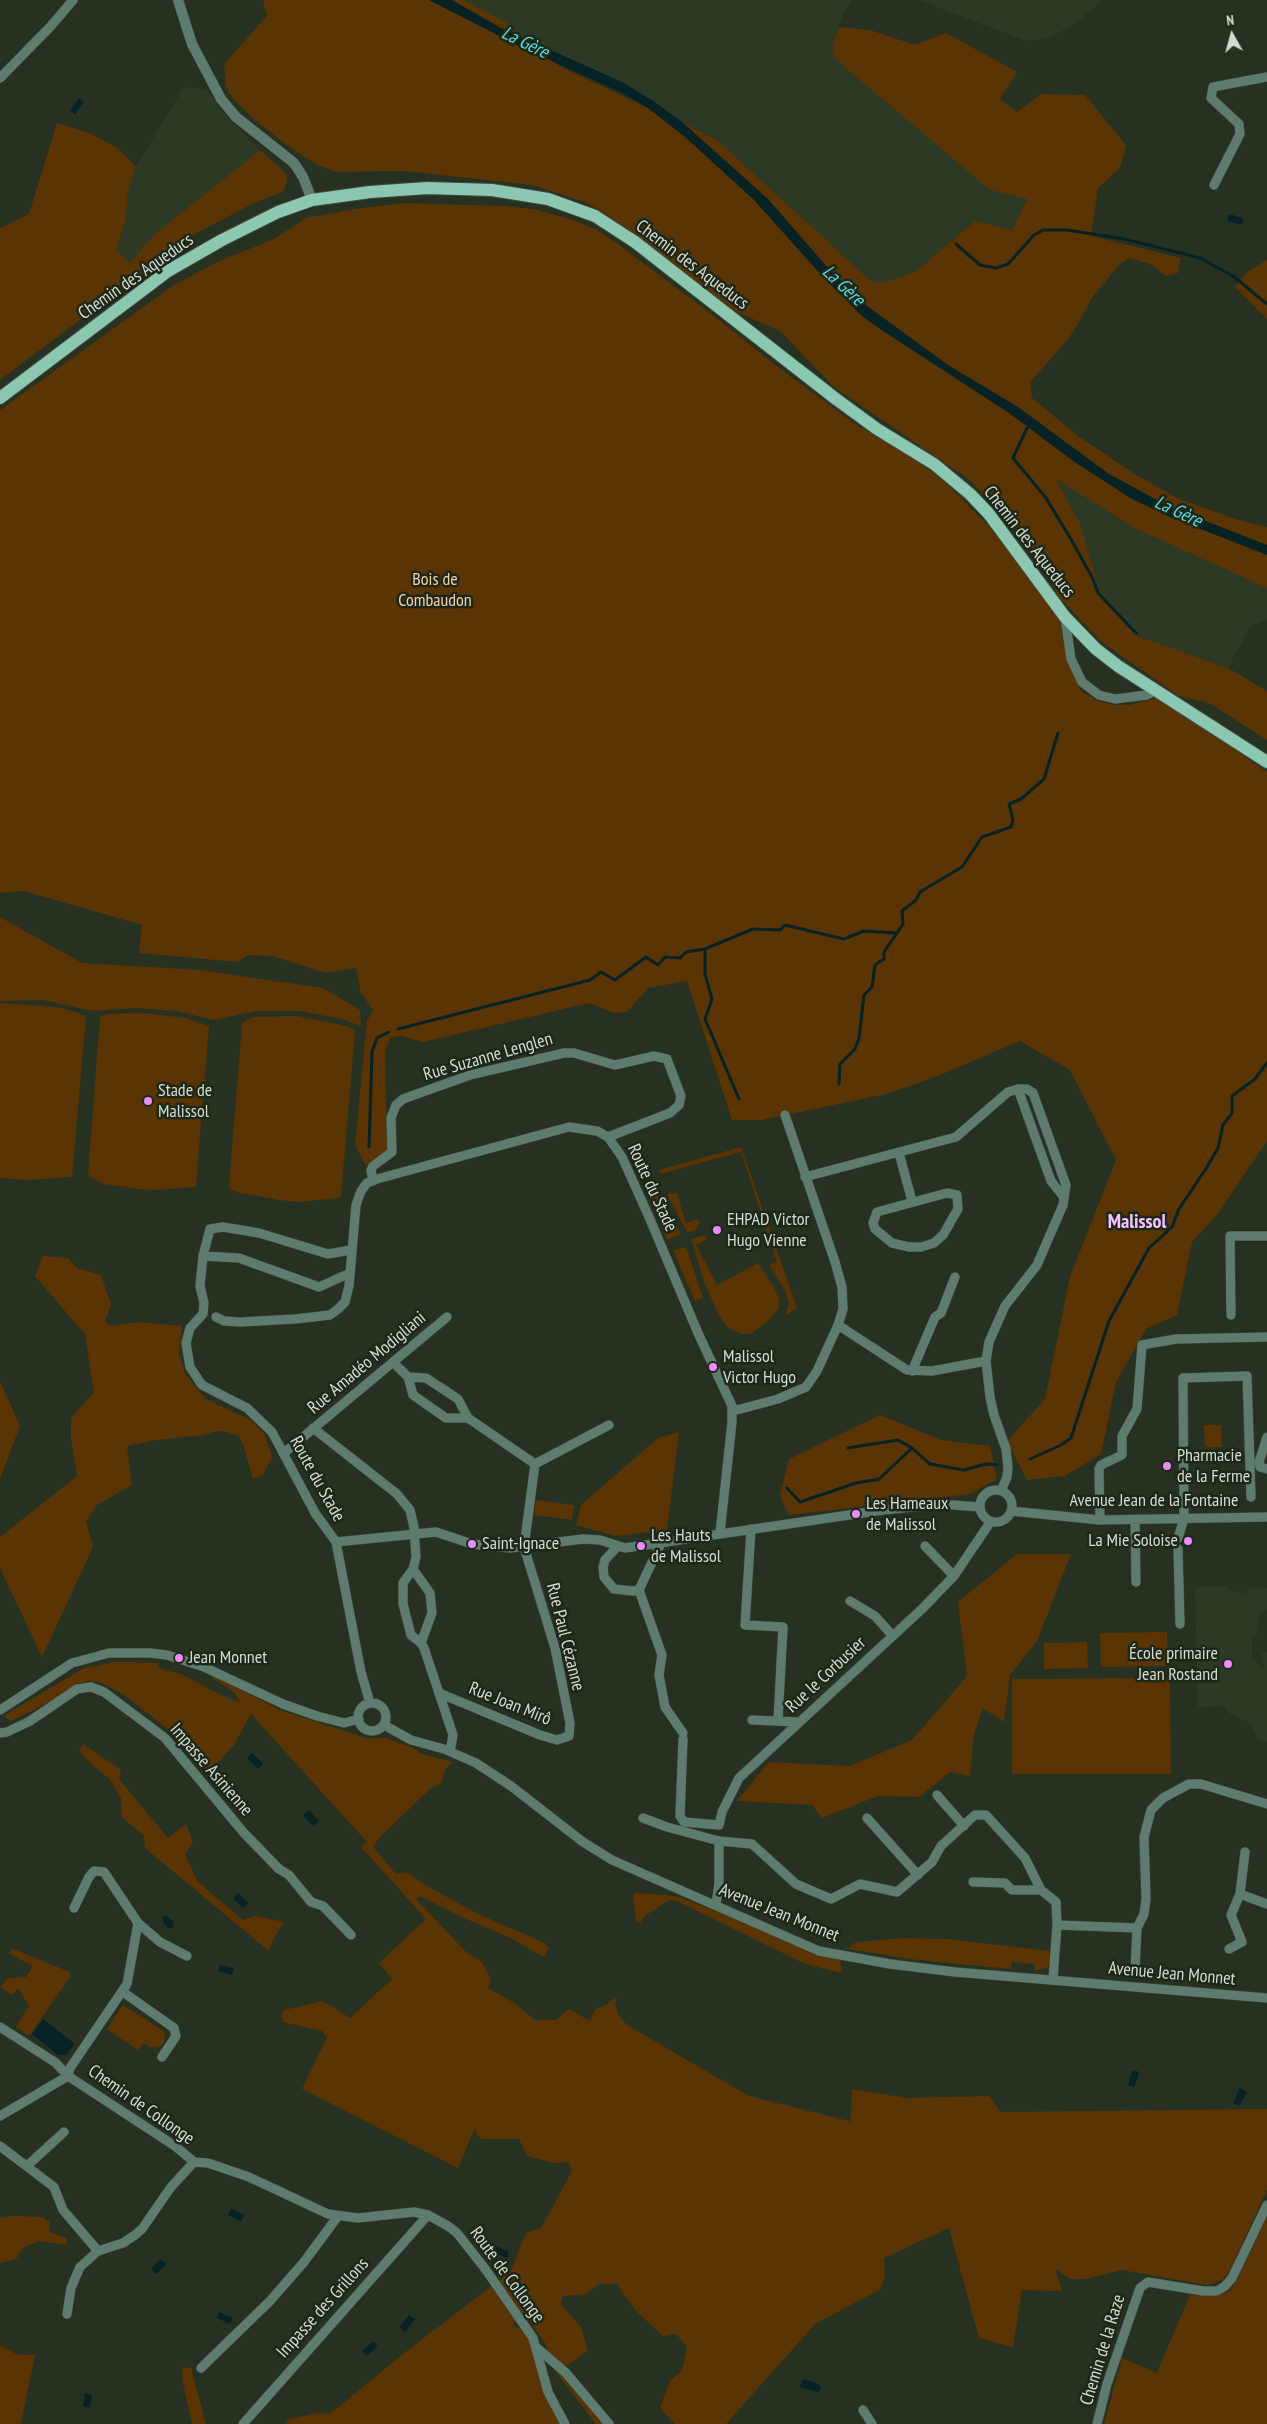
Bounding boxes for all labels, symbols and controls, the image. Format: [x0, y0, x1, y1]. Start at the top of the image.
north arrow [1207, 10, 1257, 60]
text: N [1225, 11, 1235, 30]
water label: La Gère [498, 22, 552, 64]
street label: Chemin des Aqueducs [631, 216, 753, 314]
street label: Chemin des Aqueducs [74, 229, 198, 325]
water label: La Gère [817, 261, 869, 311]
street label: Chemin des Aqueducs [979, 482, 1079, 602]
water label: La Gère [1151, 491, 1205, 533]
park label: Bois de Combaudon [398, 569, 472, 612]
street label: Rue Suzanne Lenglen [421, 1028, 555, 1086]
place label: Stade de Malissol [158, 1080, 212, 1122]
marker: Stade de Malissol [142, 1095, 154, 1107]
street label: Route du Stade [622, 1141, 682, 1235]
place label: EHPAD Victor Hugo Vienne [727, 1209, 809, 1252]
district label: Malissol [1108, 1210, 1166, 1234]
marker: EHPAD Victor Hugo Vienne [711, 1224, 723, 1236]
street label: Rue Amadéo Modigliani [304, 1307, 430, 1419]
place label: Malissol Victor Hugo [723, 1346, 796, 1388]
marker: Malissol Victor Hugo [707, 1361, 719, 1373]
street label: Route du Stade [285, 1433, 349, 1525]
place label: Pharmacie de la Ferme [1177, 1445, 1250, 1488]
marker: Pharmacie de la Ferme [1161, 1460, 1173, 1472]
street label: Avenue Jean de la Fontaine [1070, 1490, 1238, 1512]
place label: Les Hameaux de Malissol [866, 1493, 948, 1536]
marker: Les Hameaux de Malissol [850, 1508, 862, 1520]
place label: Les Hauts de Malissol [651, 1525, 721, 1568]
place label: La Mie Soloise [1088, 1530, 1178, 1552]
place label: Saint-Ignace [482, 1533, 559, 1555]
marker: La Mie Soloise [1182, 1535, 1194, 1547]
marker: Saint-Ignace [466, 1538, 478, 1550]
marker: Les Hauts de Malissol [635, 1540, 647, 1552]
street label: Rue Paul Cézanne [541, 1581, 589, 1693]
street label: Rue le Corbusier [781, 1632, 871, 1718]
place label: École primaire Jean Rostand [1129, 1643, 1218, 1686]
place label: Jean Monnet [189, 1647, 267, 1669]
marker: Jean Monnet [173, 1652, 185, 1664]
marker: École primaire Jean Rostand [1222, 1658, 1234, 1670]
street label: Rue Joan Mirô [466, 1678, 554, 1730]
street label: Impasse Asinienne [165, 1719, 257, 1821]
street label: Avenue Jean Monnet [716, 1879, 842, 1947]
street label: Avenue Jean Monnet [1108, 1958, 1236, 1990]
street label: Chemin de Collonge [84, 2060, 198, 2150]
street label: Route de Collonge [465, 2223, 549, 2327]
street label: Impasse des Grillons [272, 2253, 374, 2363]
street label: Chemin de la Raze [1076, 2292, 1130, 2408]

